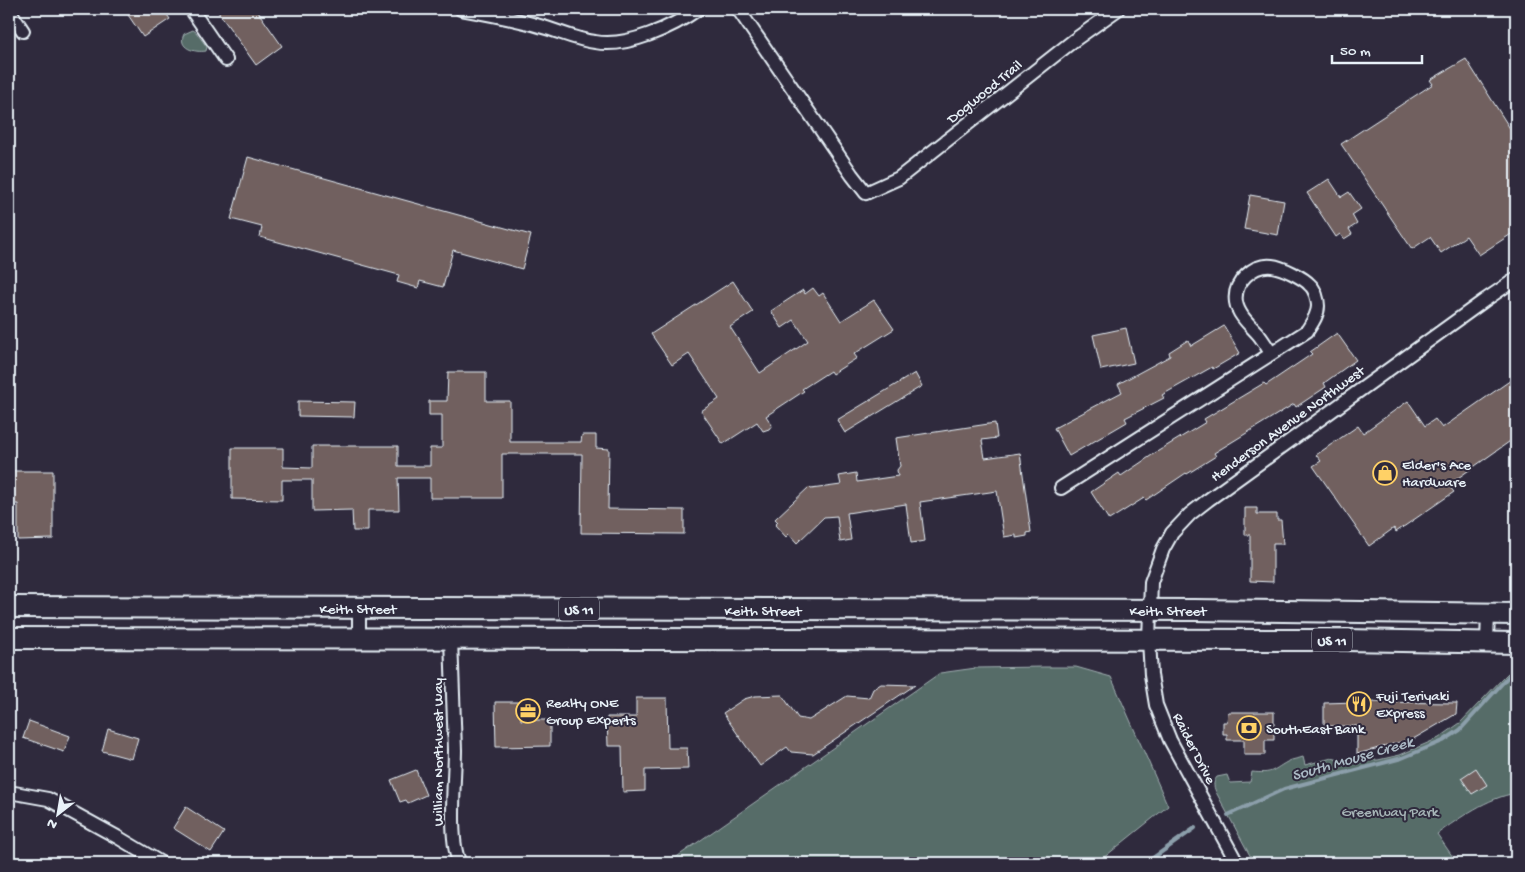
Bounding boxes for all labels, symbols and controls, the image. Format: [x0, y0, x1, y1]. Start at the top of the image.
scale bar [1332, 32, 1422, 64]
text: 50 m [1340, 43, 1371, 61]
street label: Dogwood Trail [943, 57, 1027, 129]
street label: Henderson Avenue Northwest [1208, 362, 1370, 487]
place label: Elder's Ace Hardware [1402, 457, 1471, 492]
shop icon: Elder's Ace Hardware [1372, 460, 1398, 486]
road number: US 11 [559, 598, 599, 620]
street label: Keith Street [320, 601, 398, 619]
street label: Keith Street [725, 603, 803, 621]
street label: Keith Street [1130, 603, 1208, 621]
road number: US 11 [1312, 628, 1352, 652]
street label: William Northwest Way [430, 677, 448, 826]
place label: Fuji Teriyaki Express [1375, 688, 1450, 723]
restaurant icon: Fuji Teriyaki Express [1346, 691, 1372, 717]
place label: Realty ONE Group Experts [546, 695, 636, 730]
office icon: Realty ONE Group Experts [515, 698, 541, 724]
street label: Raider Drive [1168, 710, 1219, 788]
bank icon: SouthEast Bank [1236, 715, 1262, 741]
place label: SouthEast Bank [1266, 721, 1366, 739]
water label: South Mouse Creek [1290, 733, 1417, 787]
north arrow [32, 790, 82, 840]
park label: Greenway Park [1342, 804, 1440, 822]
text: N [44, 813, 61, 833]

